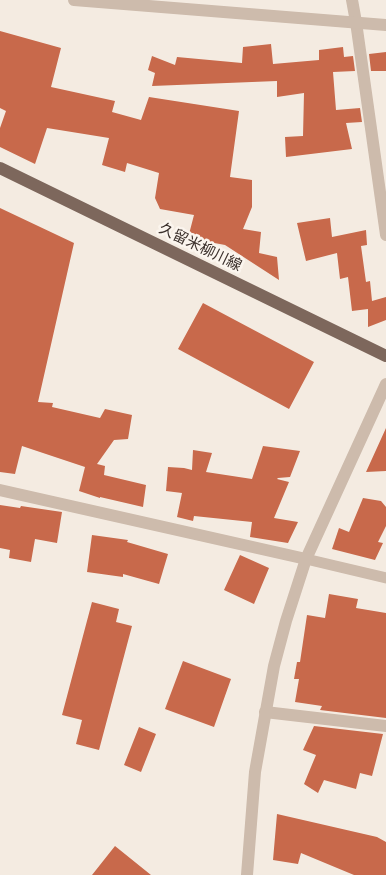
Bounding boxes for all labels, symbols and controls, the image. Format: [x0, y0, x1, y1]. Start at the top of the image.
street label: 久留米柳川線 [156, 220, 244, 276]

